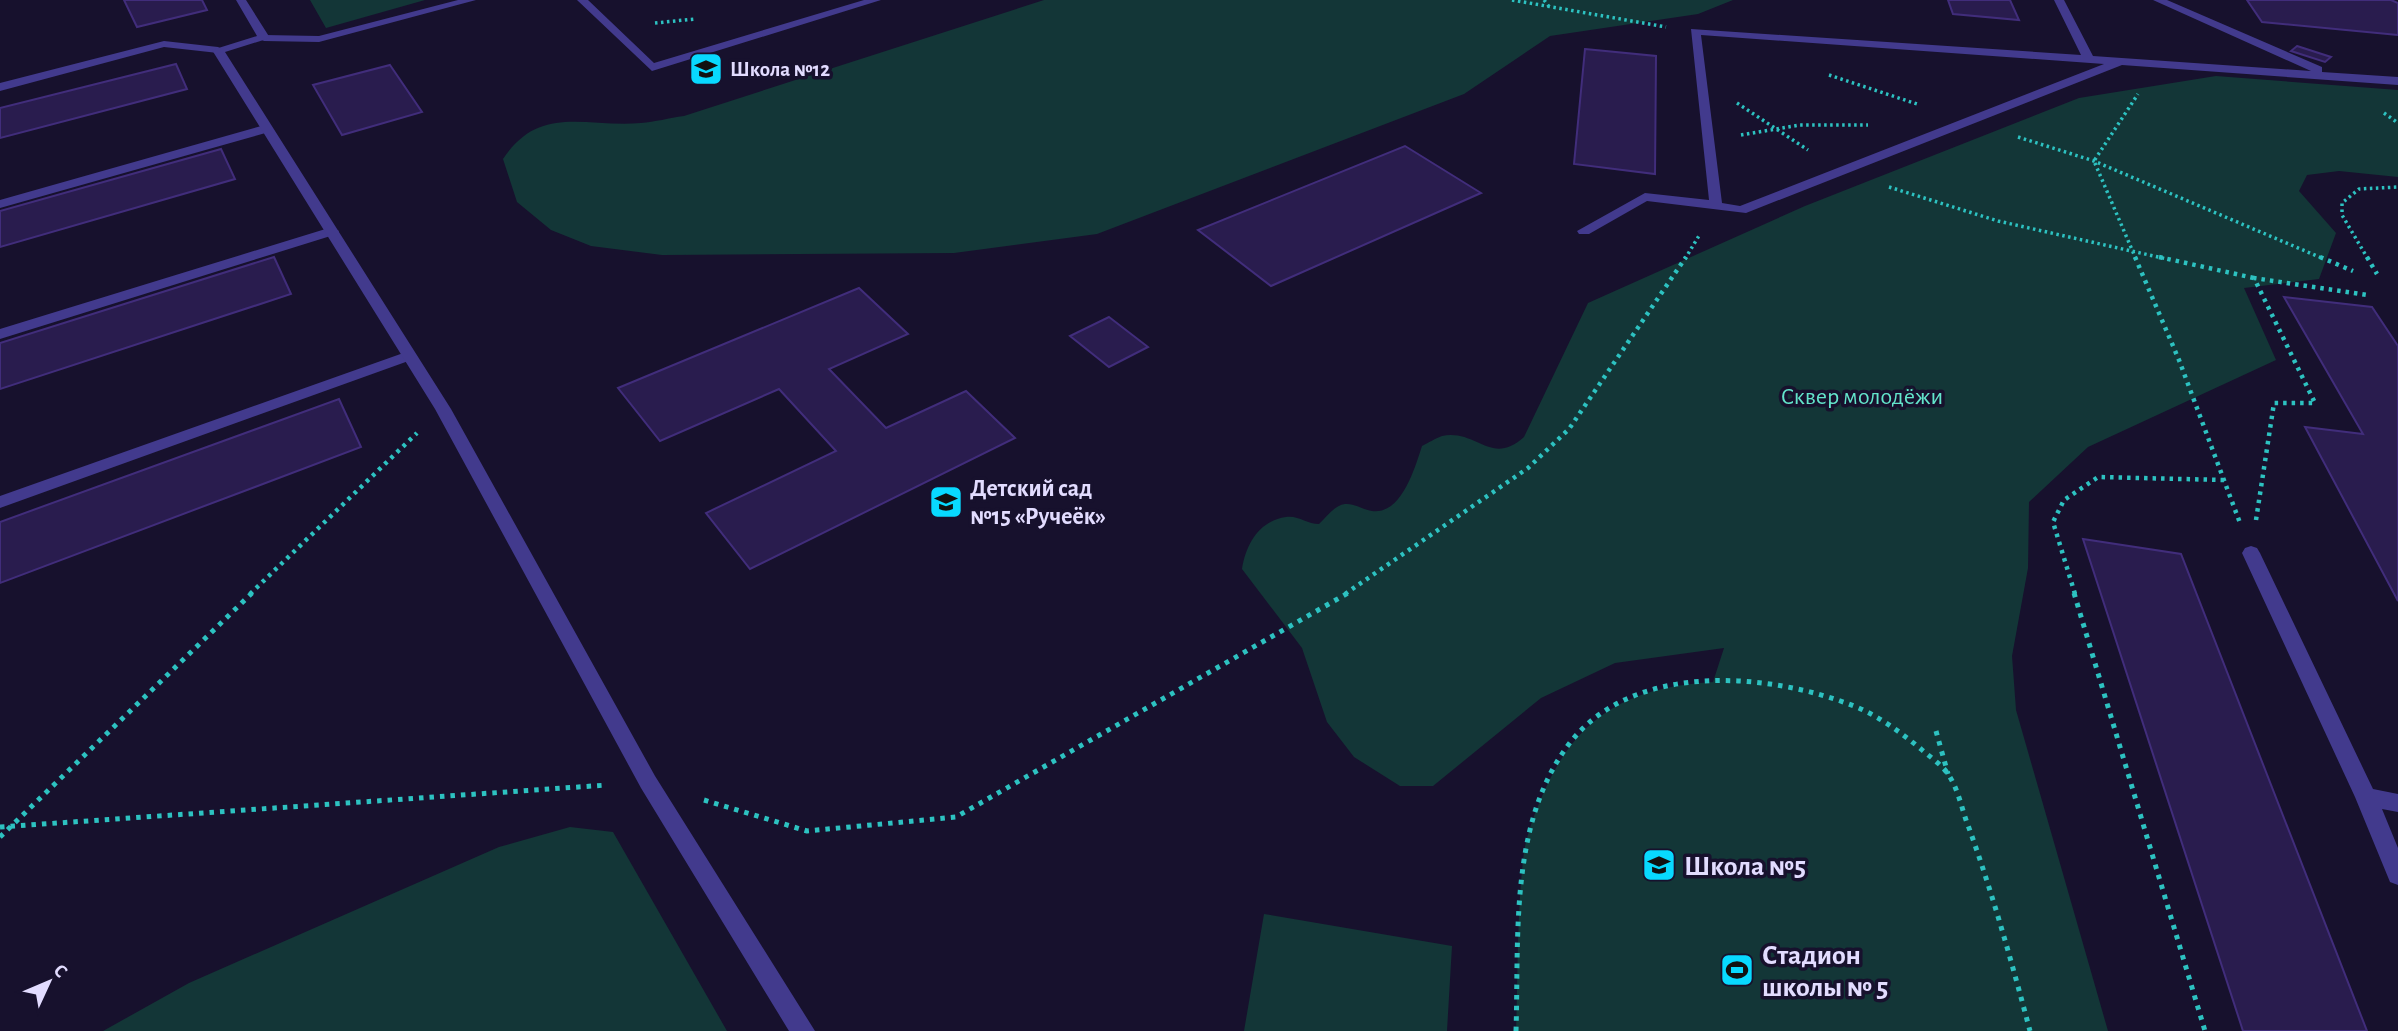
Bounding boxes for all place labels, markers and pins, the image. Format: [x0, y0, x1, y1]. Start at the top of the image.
school or university icon: Школа №12 [687, 50, 725, 88]
place label: Школа №12 [730, 59, 830, 80]
place label: Детский сад №15 «Ручеёк» [970, 477, 1106, 529]
school or university icon: Детский сад №15 «Ручеёк» [927, 483, 965, 521]
school or university icon: Школа №5 [1640, 846, 1678, 884]
place label: Школа №5 [1684, 853, 1806, 881]
place label: Стадион школы № 5 [1762, 942, 1888, 1002]
sports icon: Стадион школы № 5 [1718, 951, 1756, 989]

